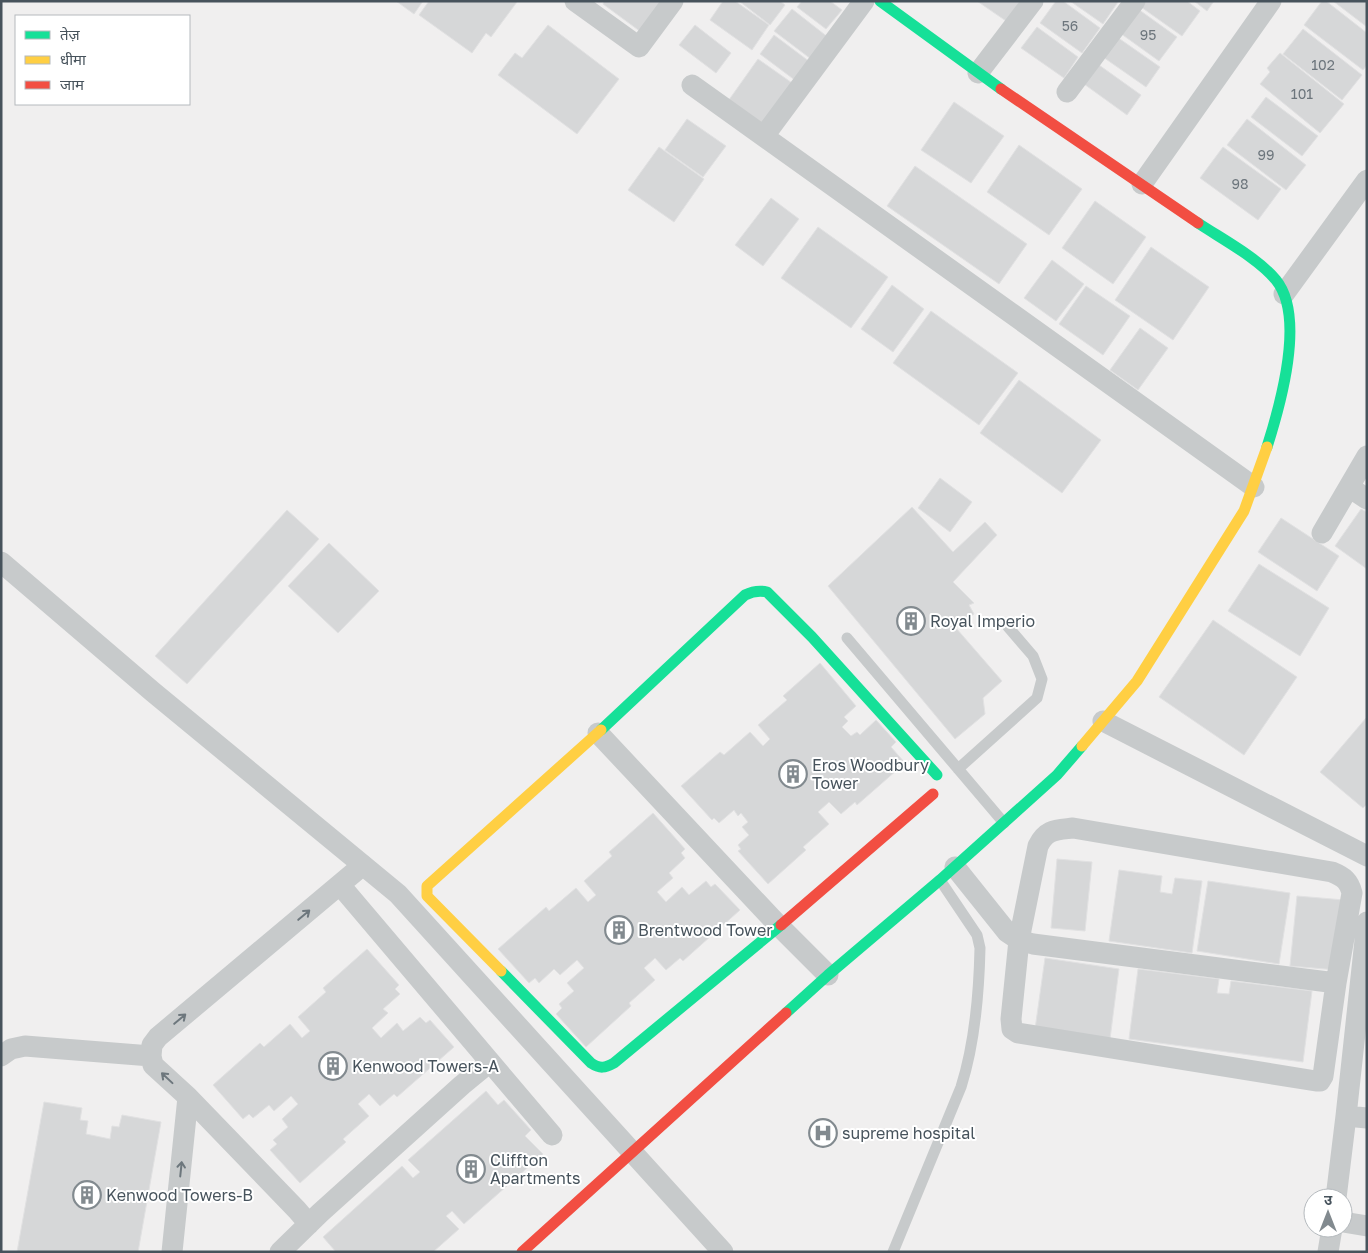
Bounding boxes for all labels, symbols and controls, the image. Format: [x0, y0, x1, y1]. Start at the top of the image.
legend [15, 15, 190, 105]
house number: 56 [1062, 17, 1078, 34]
text: तेज़ [60, 25, 81, 43]
house number: 95 [1140, 26, 1156, 43]
text: धीमा [60, 50, 87, 68]
house number: 102 [1311, 56, 1335, 73]
text: जाम [60, 75, 85, 93]
house number: 101 [1291, 85, 1313, 102]
house number: 99 [1258, 146, 1274, 163]
house number: 98 [1231, 175, 1249, 192]
building icon: Royal Imperio [896, 606, 926, 636]
place label: Royal Imperio [930, 611, 1035, 631]
place label: Eros Woodbury Tower [812, 755, 929, 793]
building icon: Eros Woodbury Tower [778, 759, 808, 789]
one-way arrow [297, 909, 310, 920]
building icon: Brentwood Tower [604, 915, 634, 945]
place label: Brentwood Tower [638, 920, 772, 940]
one-way arrow [173, 1014, 186, 1025]
building icon: Kenwood Towers-A [318, 1051, 348, 1081]
place label: Kenwood Towers-A [352, 1056, 499, 1076]
one-way arrow [161, 1072, 174, 1084]
hospital icon: supreme hospital [808, 1118, 838, 1148]
place label: supreme hospital [842, 1123, 975, 1143]
place label: Cliffton Apartments [490, 1150, 581, 1188]
building icon: Cliffton Apartments [456, 1154, 486, 1184]
one-way arrow [176, 1161, 186, 1177]
building icon: Kenwood Towers-B [72, 1180, 102, 1210]
place label: Kenwood Towers-B [106, 1185, 253, 1205]
north arrow [1303, 1188, 1353, 1238]
text: उ [1324, 1191, 1333, 1208]

